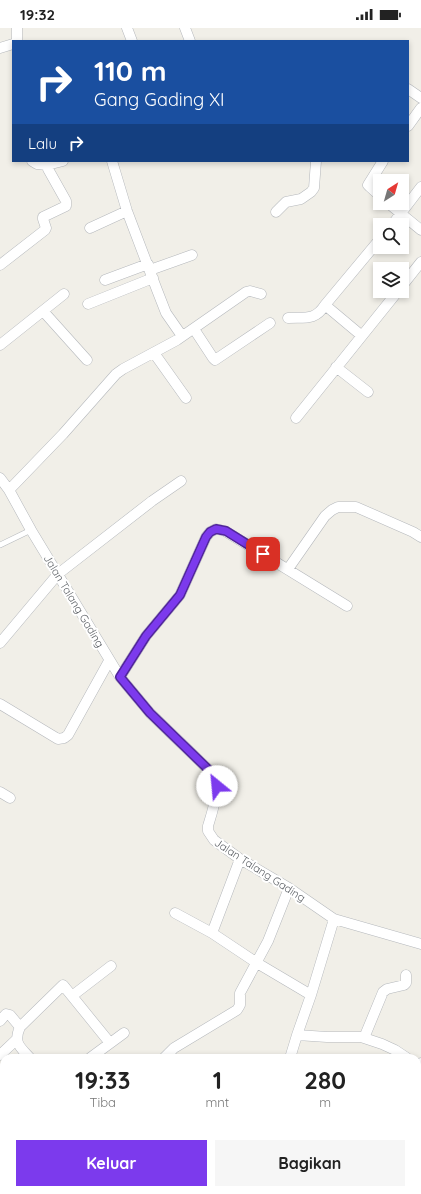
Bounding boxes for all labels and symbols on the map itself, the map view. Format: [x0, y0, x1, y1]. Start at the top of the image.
north arrow [373, 174, 409, 210]
pin [246, 537, 280, 571]
street label: Jalan Talang Gading [41, 552, 107, 650]
position arrow [196, 765, 238, 807]
street label: Jalan Talang Gading [212, 835, 308, 905]

